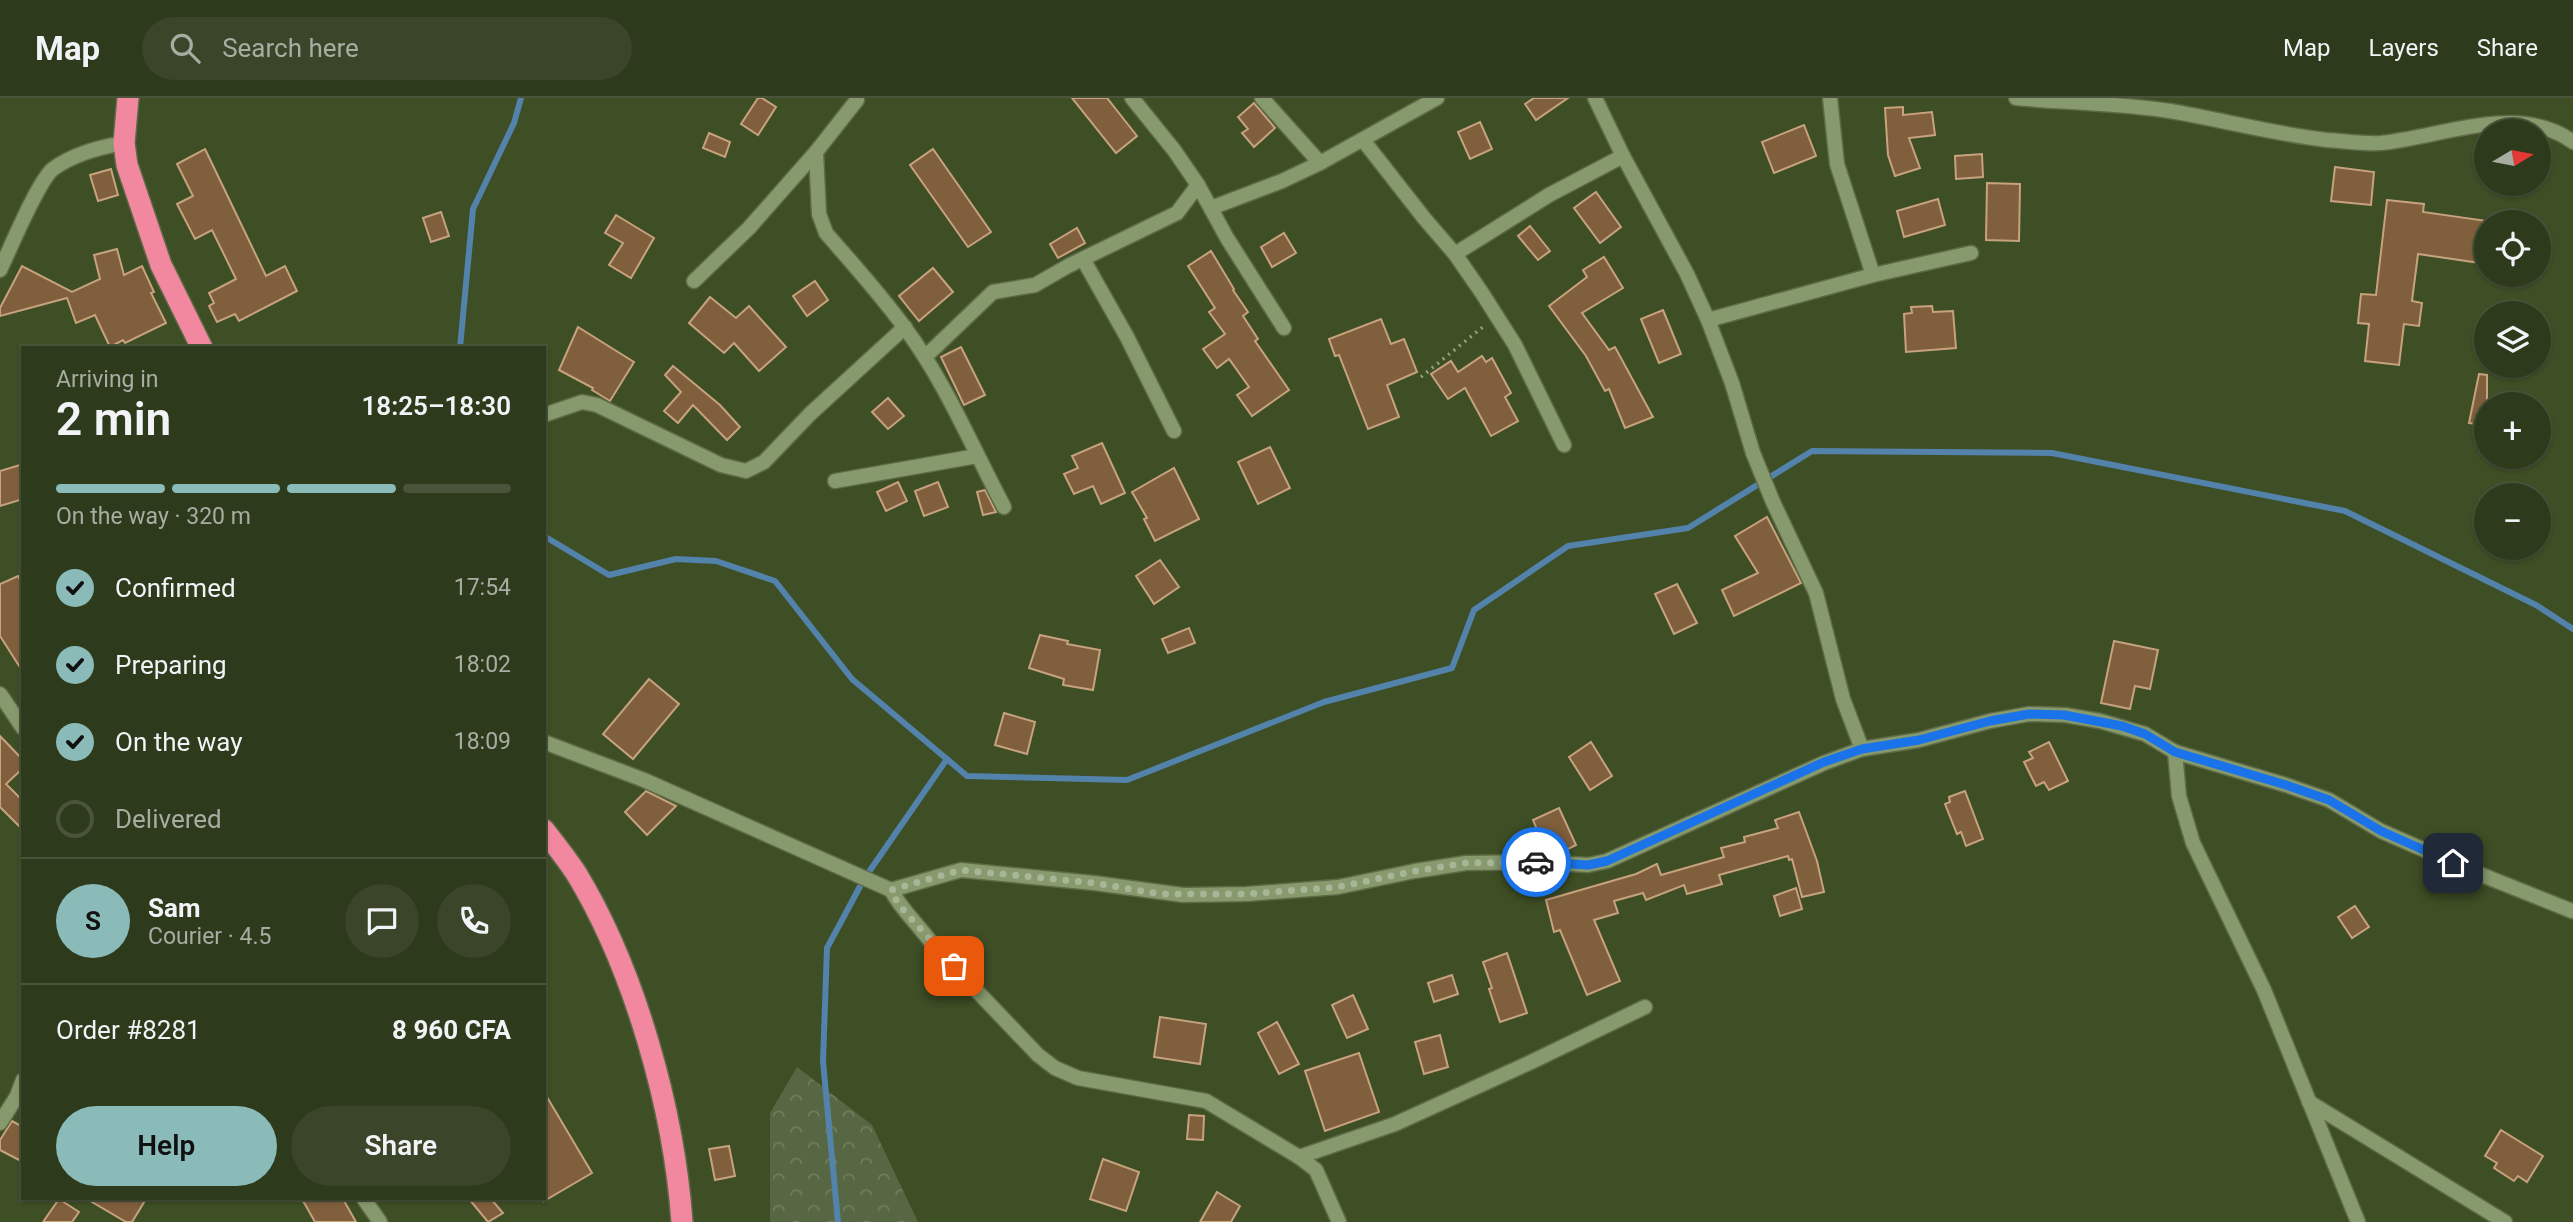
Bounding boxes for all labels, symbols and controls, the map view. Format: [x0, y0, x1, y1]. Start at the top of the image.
search box [142, 17, 632, 80]
text: Map [35, 29, 100, 68]
icon: search [166, 29, 204, 67]
text: Search here [222, 33, 359, 63]
text: Map [2283, 34, 2331, 62]
text: Layers [2369, 34, 2439, 62]
text: Share [2477, 34, 2538, 62]
north arrow [2474, 119, 2552, 196]
map controls [2474, 119, 2551, 560]
button: locate [2474, 210, 2551, 287]
button: layers [2474, 301, 2551, 378]
text: Arriving in [56, 366, 159, 393]
text: 18:25–18:30 [361, 391, 511, 421]
text: 2 min [56, 392, 171, 446]
button: + [2474, 392, 2551, 469]
button: − [2474, 483, 2551, 560]
text: On the way · 320 m [56, 503, 251, 530]
icon: check [56, 569, 94, 607]
text: Confirmed [115, 573, 236, 603]
text: 17:54 [454, 574, 511, 601]
icon: check [56, 646, 94, 684]
text: Preparing [115, 650, 227, 680]
text: 18:02 [454, 651, 511, 678]
icon: check [56, 723, 94, 761]
text: On the way [115, 727, 243, 757]
text: 18:09 [454, 728, 511, 755]
text: Delivered [115, 804, 222, 834]
courier [1501, 827, 1571, 897]
pin [2423, 833, 2483, 893]
icon: car [1517, 843, 1555, 881]
icon: home [2434, 844, 2472, 882]
button: chat [345, 884, 419, 958]
button: phone [437, 884, 511, 958]
text: Sam [148, 893, 200, 923]
text: S [85, 906, 101, 936]
text: Courier · 4.5 [148, 923, 271, 950]
pin [924, 936, 984, 996]
icon: bag [935, 947, 973, 985]
text: Order #8281 [56, 1015, 201, 1045]
text: 8 960 CFA [392, 1015, 511, 1045]
button: Help [56, 1106, 277, 1186]
button: Share [291, 1106, 511, 1186]

